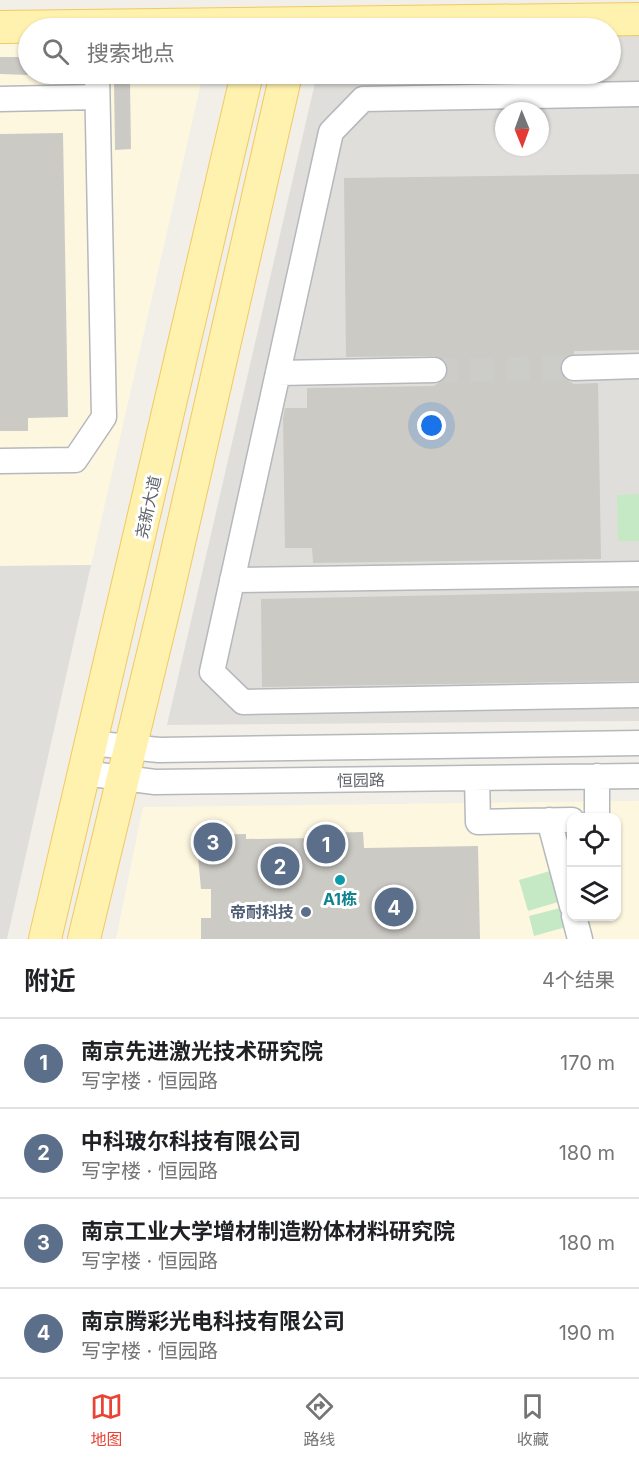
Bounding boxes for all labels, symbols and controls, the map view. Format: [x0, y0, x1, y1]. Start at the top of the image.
search box [18, 18, 621, 84]
icon: search [39, 35, 72, 68]
text: 搜索地点 [87, 40, 175, 66]
north arrow [495, 102, 549, 156]
your location [417, 411, 446, 440]
street label: 尧新大道 [131, 474, 165, 540]
street label: 恒园路 [337, 770, 385, 790]
map controls [567, 813, 621, 921]
button: locate [567, 813, 621, 867]
pin: 3 [194, 820, 232, 864]
pin: 1 [306, 822, 346, 866]
pin: 2 [260, 844, 300, 888]
button: layers [567, 867, 621, 921]
marker: A1栋 [333, 873, 347, 887]
pin: 4 [374, 884, 414, 930]
place label: A1栋 [323, 889, 357, 909]
place label: 帝耐科技 [230, 902, 294, 922]
marker: 帝耐科技 [299, 905, 313, 919]
text: 附近 [24, 965, 76, 996]
text: 4个结果 [542, 968, 615, 992]
text: 南京先进激光技术研究院 [81, 1038, 323, 1064]
text: 1 [39, 1051, 48, 1075]
text: 170 m [560, 1051, 615, 1075]
text: 写字楼 · 恒园路 [81, 1069, 218, 1093]
text: 中科玻尔科技有限公司 [81, 1128, 301, 1154]
text: 2 [37, 1141, 50, 1165]
text: 180 m [559, 1141, 615, 1165]
text: 写字楼 · 恒园路 [81, 1159, 218, 1183]
text: 南京工业大学增材制造粉体材料研究院 [81, 1218, 455, 1244]
text: 3 [37, 1231, 50, 1255]
text: 180 m [559, 1231, 615, 1255]
text: 写字楼 · 恒园路 [81, 1249, 218, 1273]
text: 南京腾彩光电科技有限公司 [81, 1308, 345, 1334]
text: 4 [37, 1321, 50, 1345]
text: 190 m [559, 1321, 615, 1345]
text: 写字楼 · 恒园路 [81, 1339, 218, 1363]
tab: 地图 [90, 1390, 123, 1450]
tab: 路线 [303, 1390, 336, 1450]
tab: 收藏 [516, 1390, 549, 1450]

